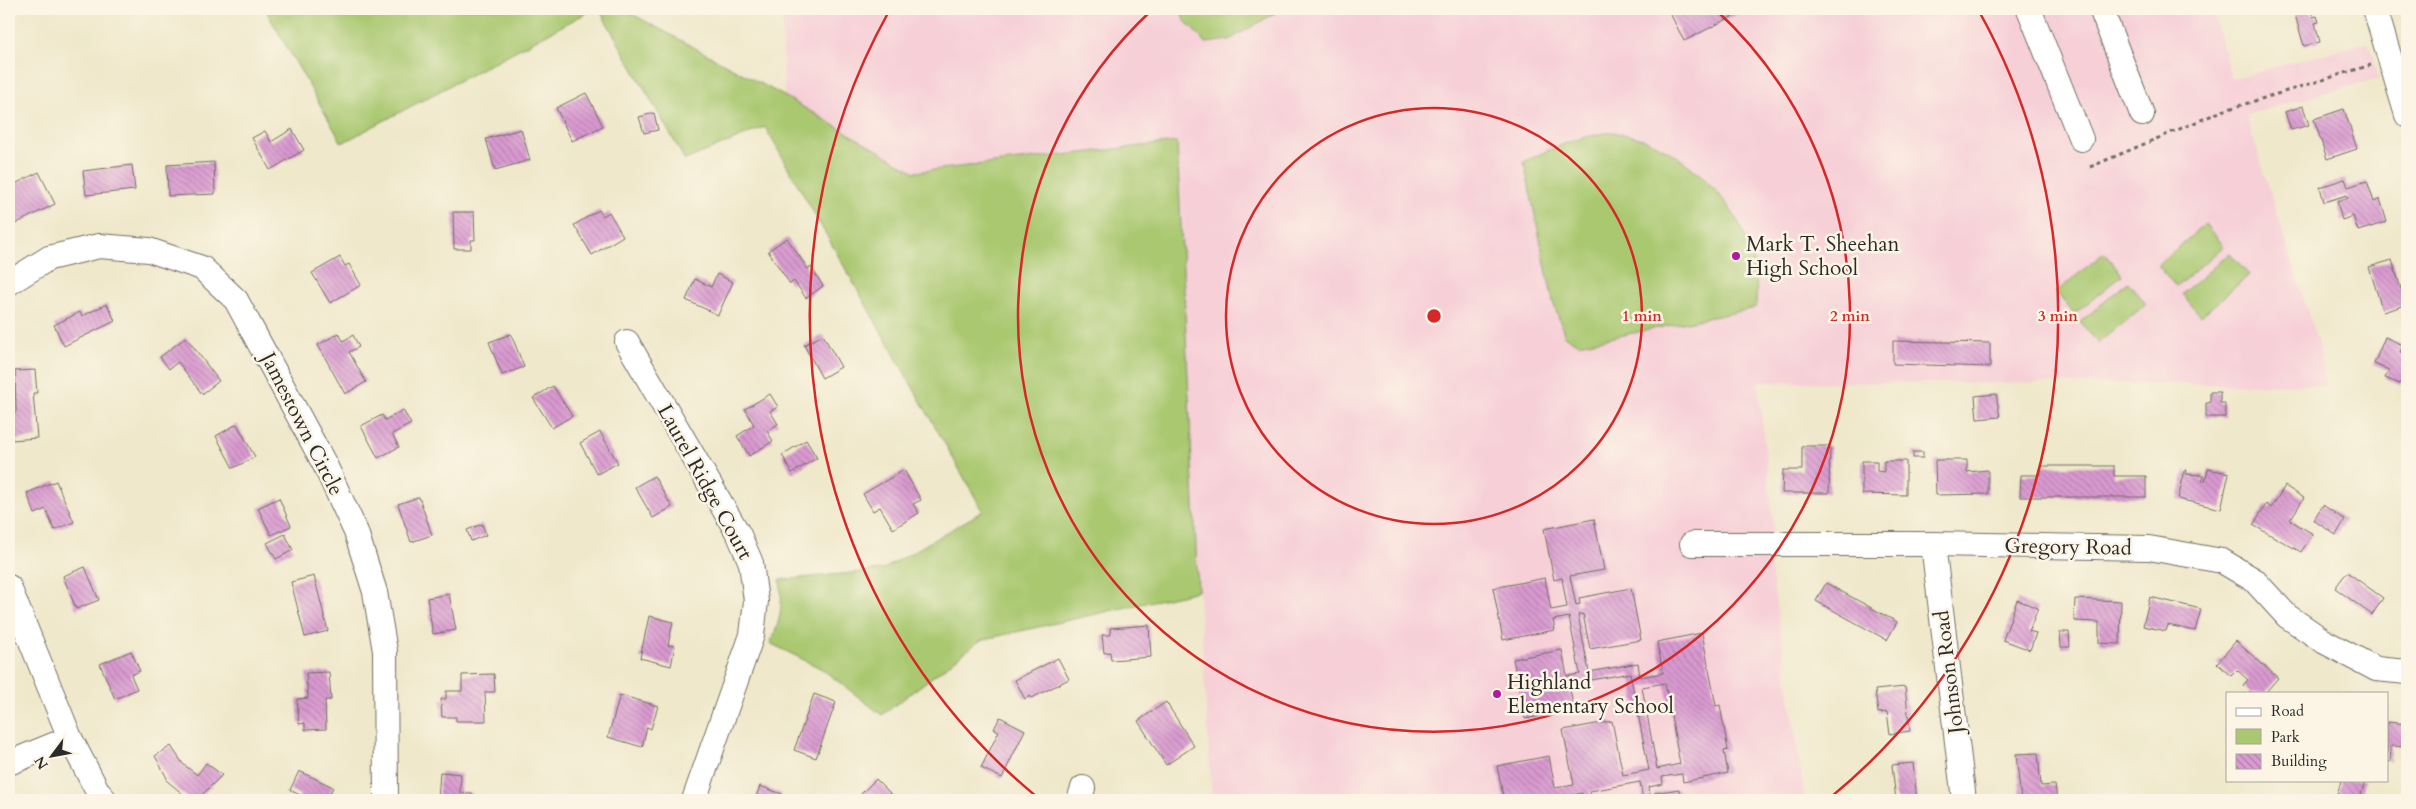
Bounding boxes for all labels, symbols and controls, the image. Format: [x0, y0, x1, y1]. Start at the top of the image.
place label: Mark T. Sheehan High School [1746, 230, 1899, 283]
marker: Mark T. Sheehan High School [1730, 250, 1742, 262]
text: 1 min [1622, 306, 1662, 326]
text: 2 min [1830, 306, 1870, 326]
text: 3 min [2038, 306, 2078, 326]
centre of rings [1425, 307, 1443, 325]
street label: Jamestown Circle [252, 345, 351, 501]
street label: Laurel Ridge Court [650, 399, 760, 565]
street label: Gregory Road [2004, 531, 2132, 563]
street label: Johnson Road [1927, 609, 1971, 738]
place label: Highland Elementary School [1507, 668, 1674, 721]
marker: Highland Elementary School [1491, 688, 1503, 700]
legend [2226, 692, 2388, 782]
text: Road [2271, 701, 2304, 721]
text: Park [2271, 727, 2300, 747]
north arrow [28, 732, 78, 782]
text: Building [2271, 751, 2327, 771]
text: N [30, 752, 53, 773]

